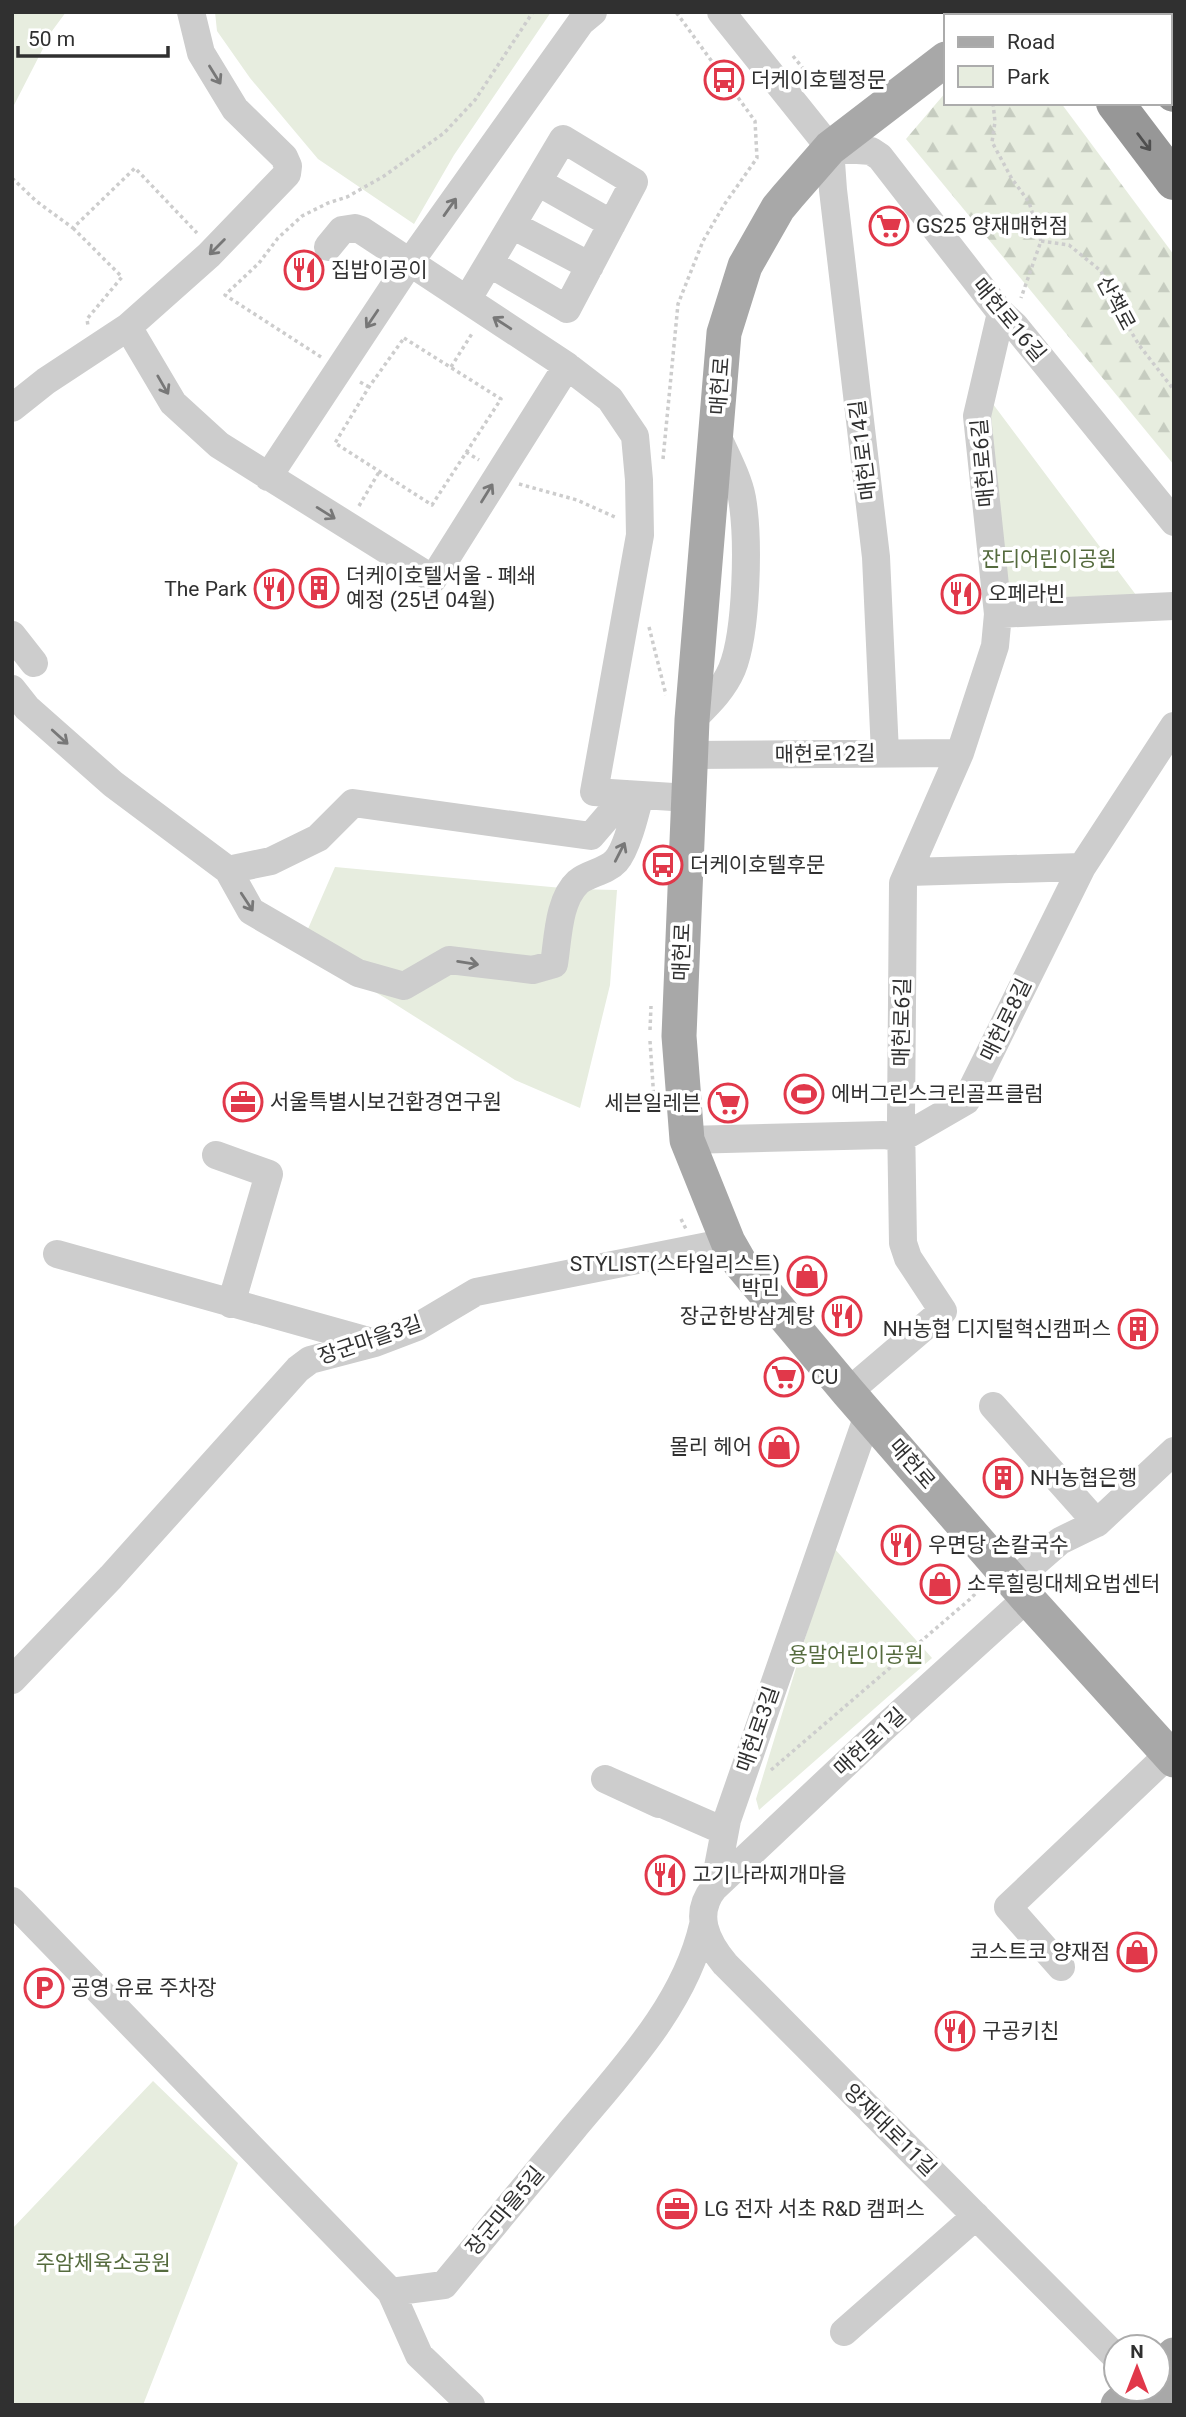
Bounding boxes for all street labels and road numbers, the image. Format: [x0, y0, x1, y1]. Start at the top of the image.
street label: 산책로 [1092, 272, 1140, 334]
street label: 매헌로16길 [967, 274, 1051, 366]
street label: 매헌로 [706, 356, 734, 416]
street label: 매헌로14길 [845, 398, 881, 502]
street label: 매헌로6길 [967, 418, 999, 508]
street label: 매헌로12길 [774, 741, 876, 767]
street label: 매헌로 [669, 923, 695, 981]
street label: 매헌로8길 [976, 975, 1036, 1065]
street label: 매헌로6길 [889, 977, 915, 1067]
street label: 장군마을3길 [315, 1311, 425, 1369]
street label: 매헌로 [884, 1434, 940, 1494]
street label: 매헌로3길 [732, 1683, 784, 1775]
street label: 매헌로1길 [829, 1703, 911, 1781]
street label: 양재대로11길 [839, 2079, 941, 2181]
street label: 장군마을5길 [461, 2162, 549, 2260]

